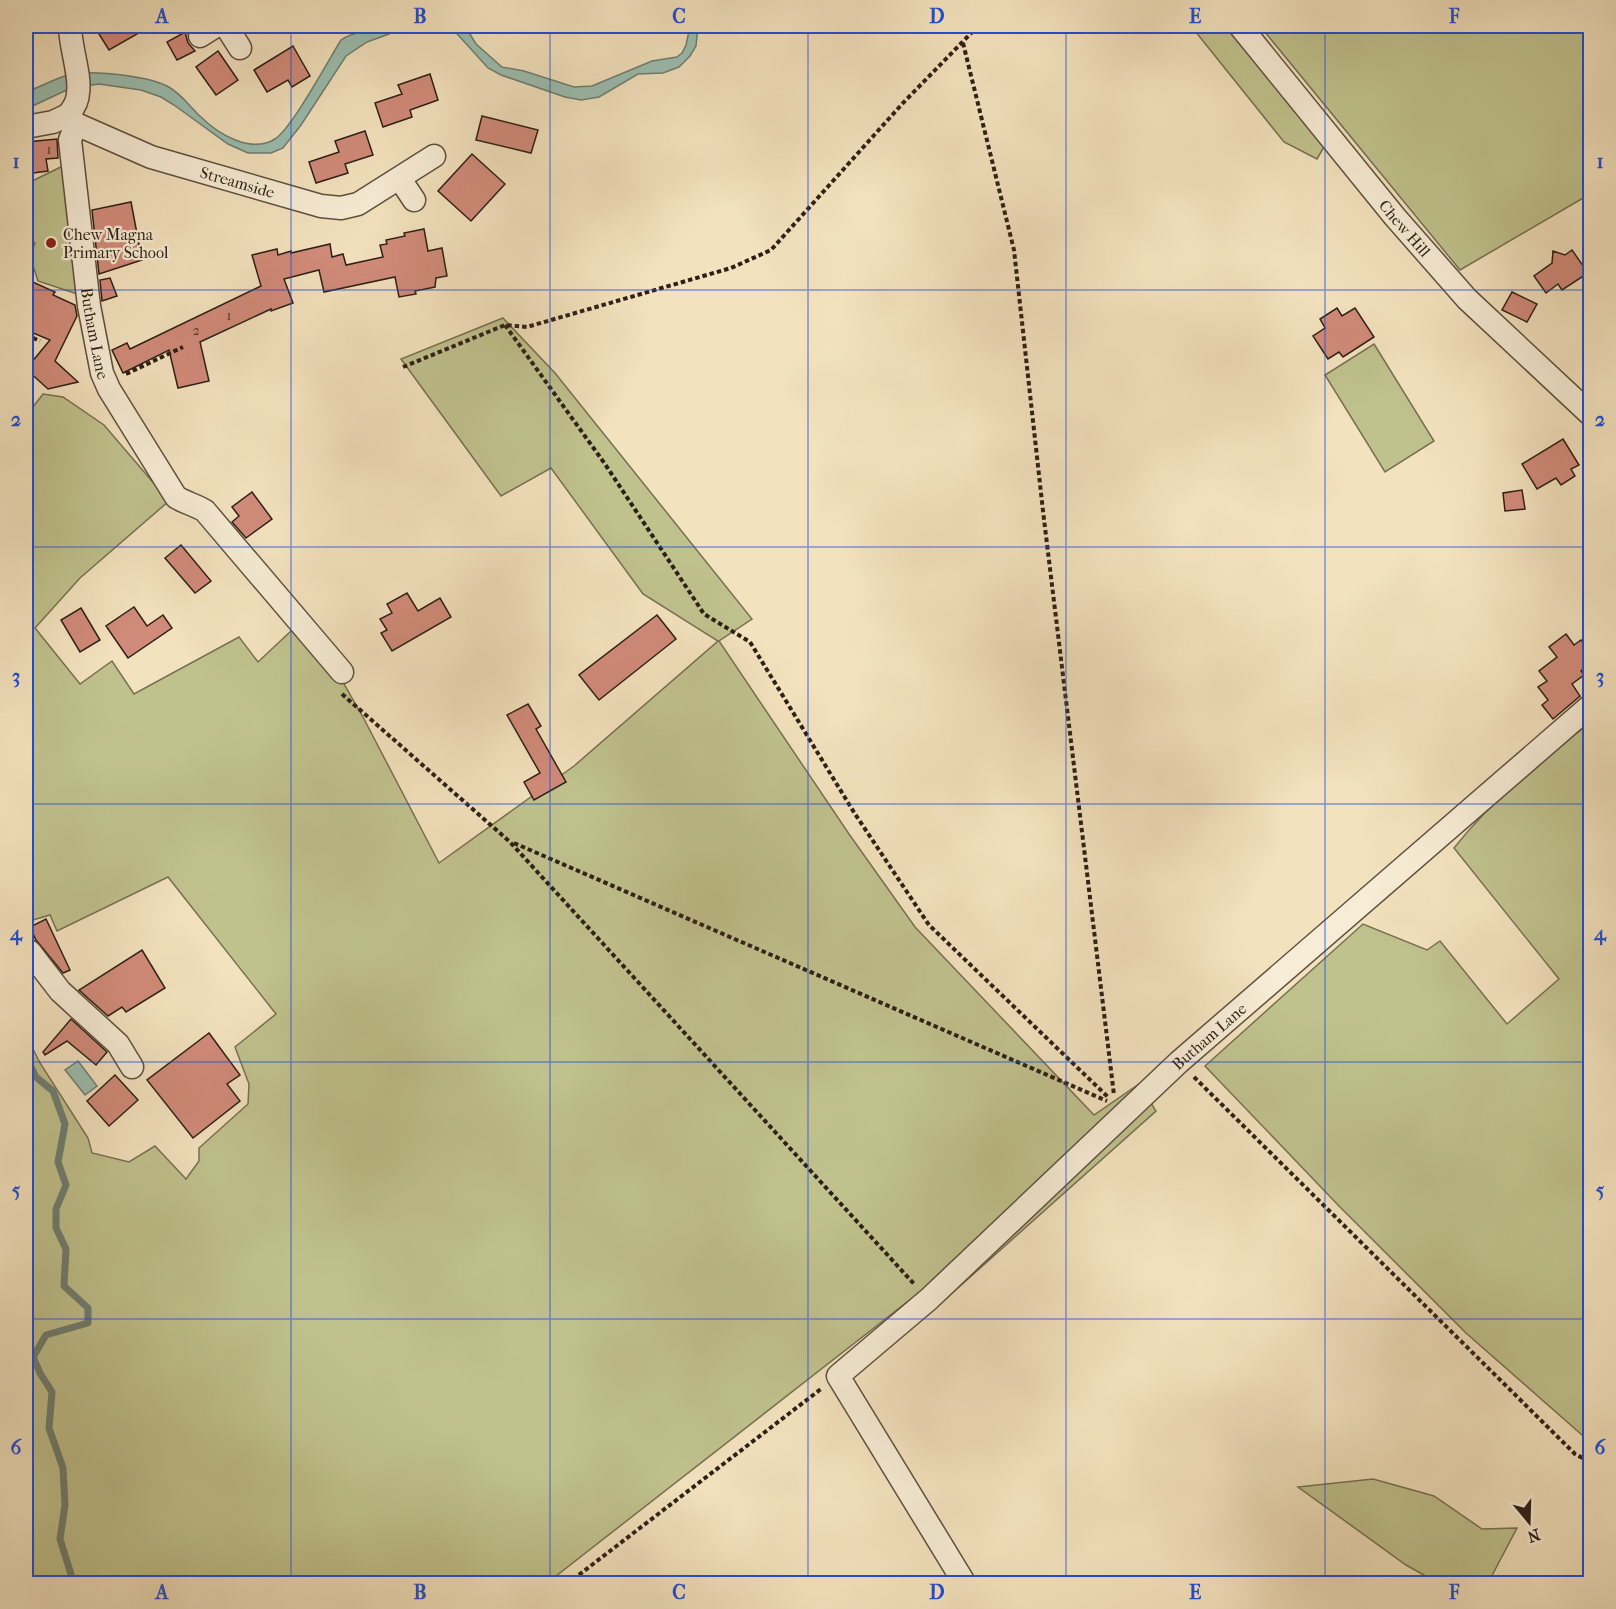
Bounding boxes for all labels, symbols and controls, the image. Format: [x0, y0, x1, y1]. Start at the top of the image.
text: A [154, 5, 170, 28]
text: B [413, 5, 427, 28]
text: C [672, 5, 686, 28]
text: D [929, 5, 945, 28]
text: E [1189, 5, 1201, 28]
text: F [1448, 5, 1460, 28]
house number: 1 [47, 141, 52, 158]
text: 1 [12, 150, 20, 173]
text: 1 [1596, 150, 1604, 173]
street label: Streamside [198, 163, 277, 202]
street label: Chew Hill [1375, 196, 1435, 261]
place label: Chew Magna Primary School [63, 225, 169, 262]
marker: Chew Magna Primary School [44, 236, 58, 250]
street label: Butham Lane [77, 287, 113, 382]
house number: 1 [227, 307, 232, 324]
house number: 2 [192, 322, 200, 339]
text: 2 [11, 408, 21, 431]
text: 2 [1595, 408, 1605, 431]
text: 3 [12, 665, 20, 688]
text: 3 [1596, 665, 1604, 688]
text: 4 [9, 922, 23, 946]
text: 4 [1593, 922, 1607, 946]
street label: Butham Lane [1168, 999, 1251, 1074]
text: 5 [12, 1179, 21, 1202]
text: 5 [1596, 1179, 1605, 1202]
text: 6 [11, 1436, 23, 1459]
text: 6 [1595, 1436, 1607, 1459]
north arrow [1499, 1492, 1559, 1552]
text: N [1524, 1525, 1543, 1547]
text: A [154, 1581, 170, 1604]
text: B [413, 1581, 427, 1604]
text: C [672, 1581, 686, 1604]
text: D [929, 1581, 945, 1604]
text: E [1189, 1581, 1201, 1604]
text: F [1448, 1581, 1460, 1604]

